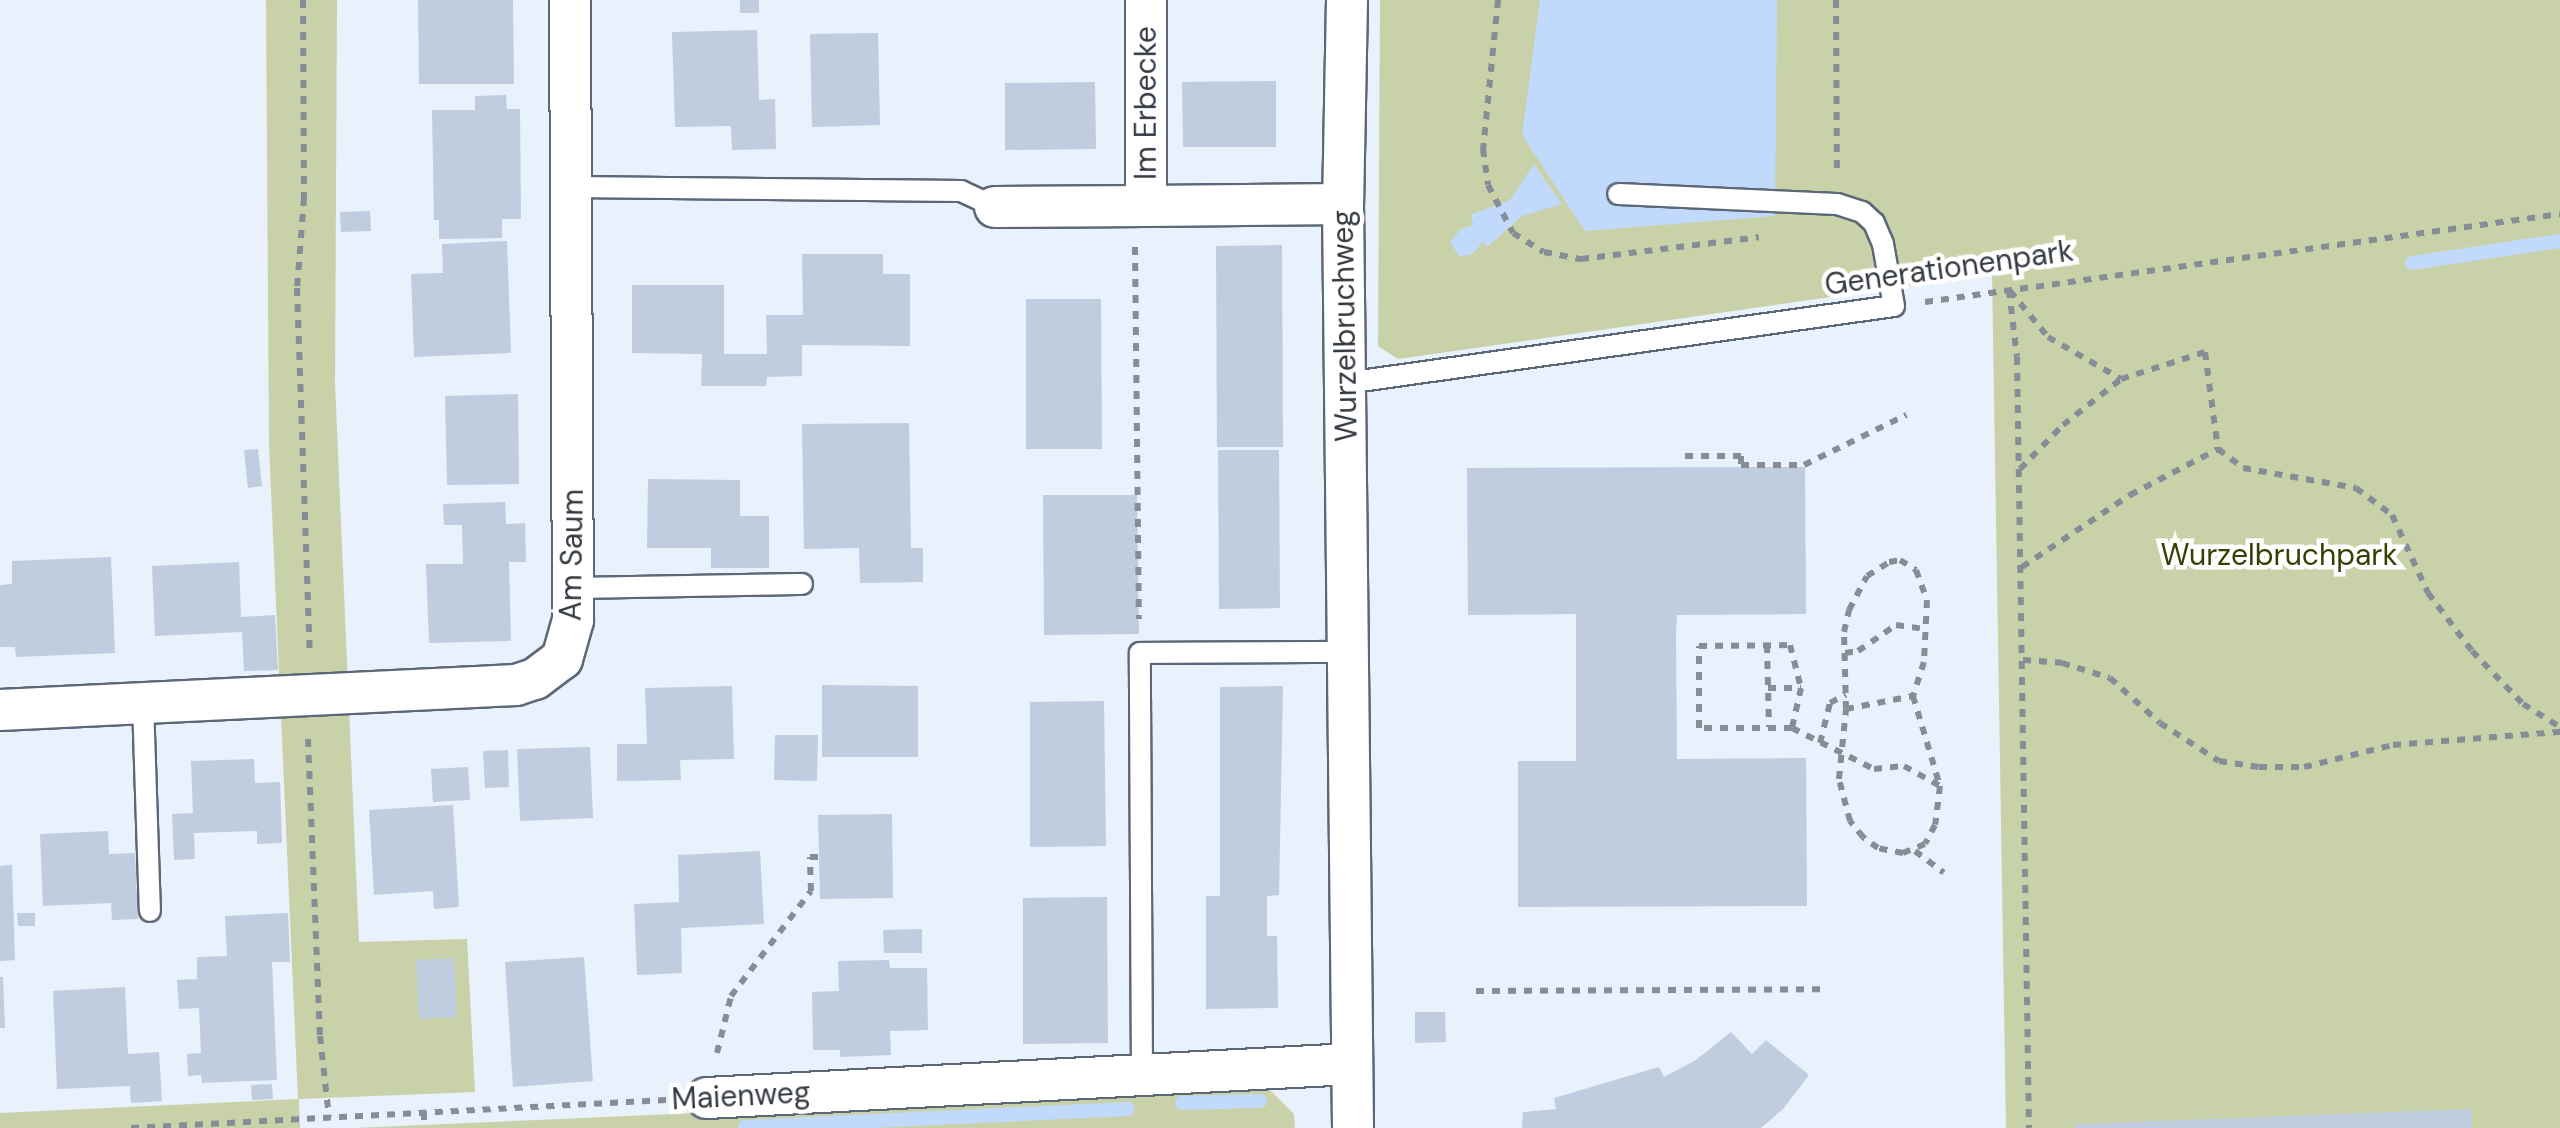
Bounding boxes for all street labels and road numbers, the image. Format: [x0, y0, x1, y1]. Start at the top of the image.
street label: Im Erbecke [1128, 26, 1164, 180]
street label: Wurzelbruchweg [1325, 210, 1365, 442]
street label: Generationenpark [1822, 233, 2076, 303]
street label: Am Saum [553, 489, 591, 621]
street label: Maienweg [671, 1074, 811, 1118]

